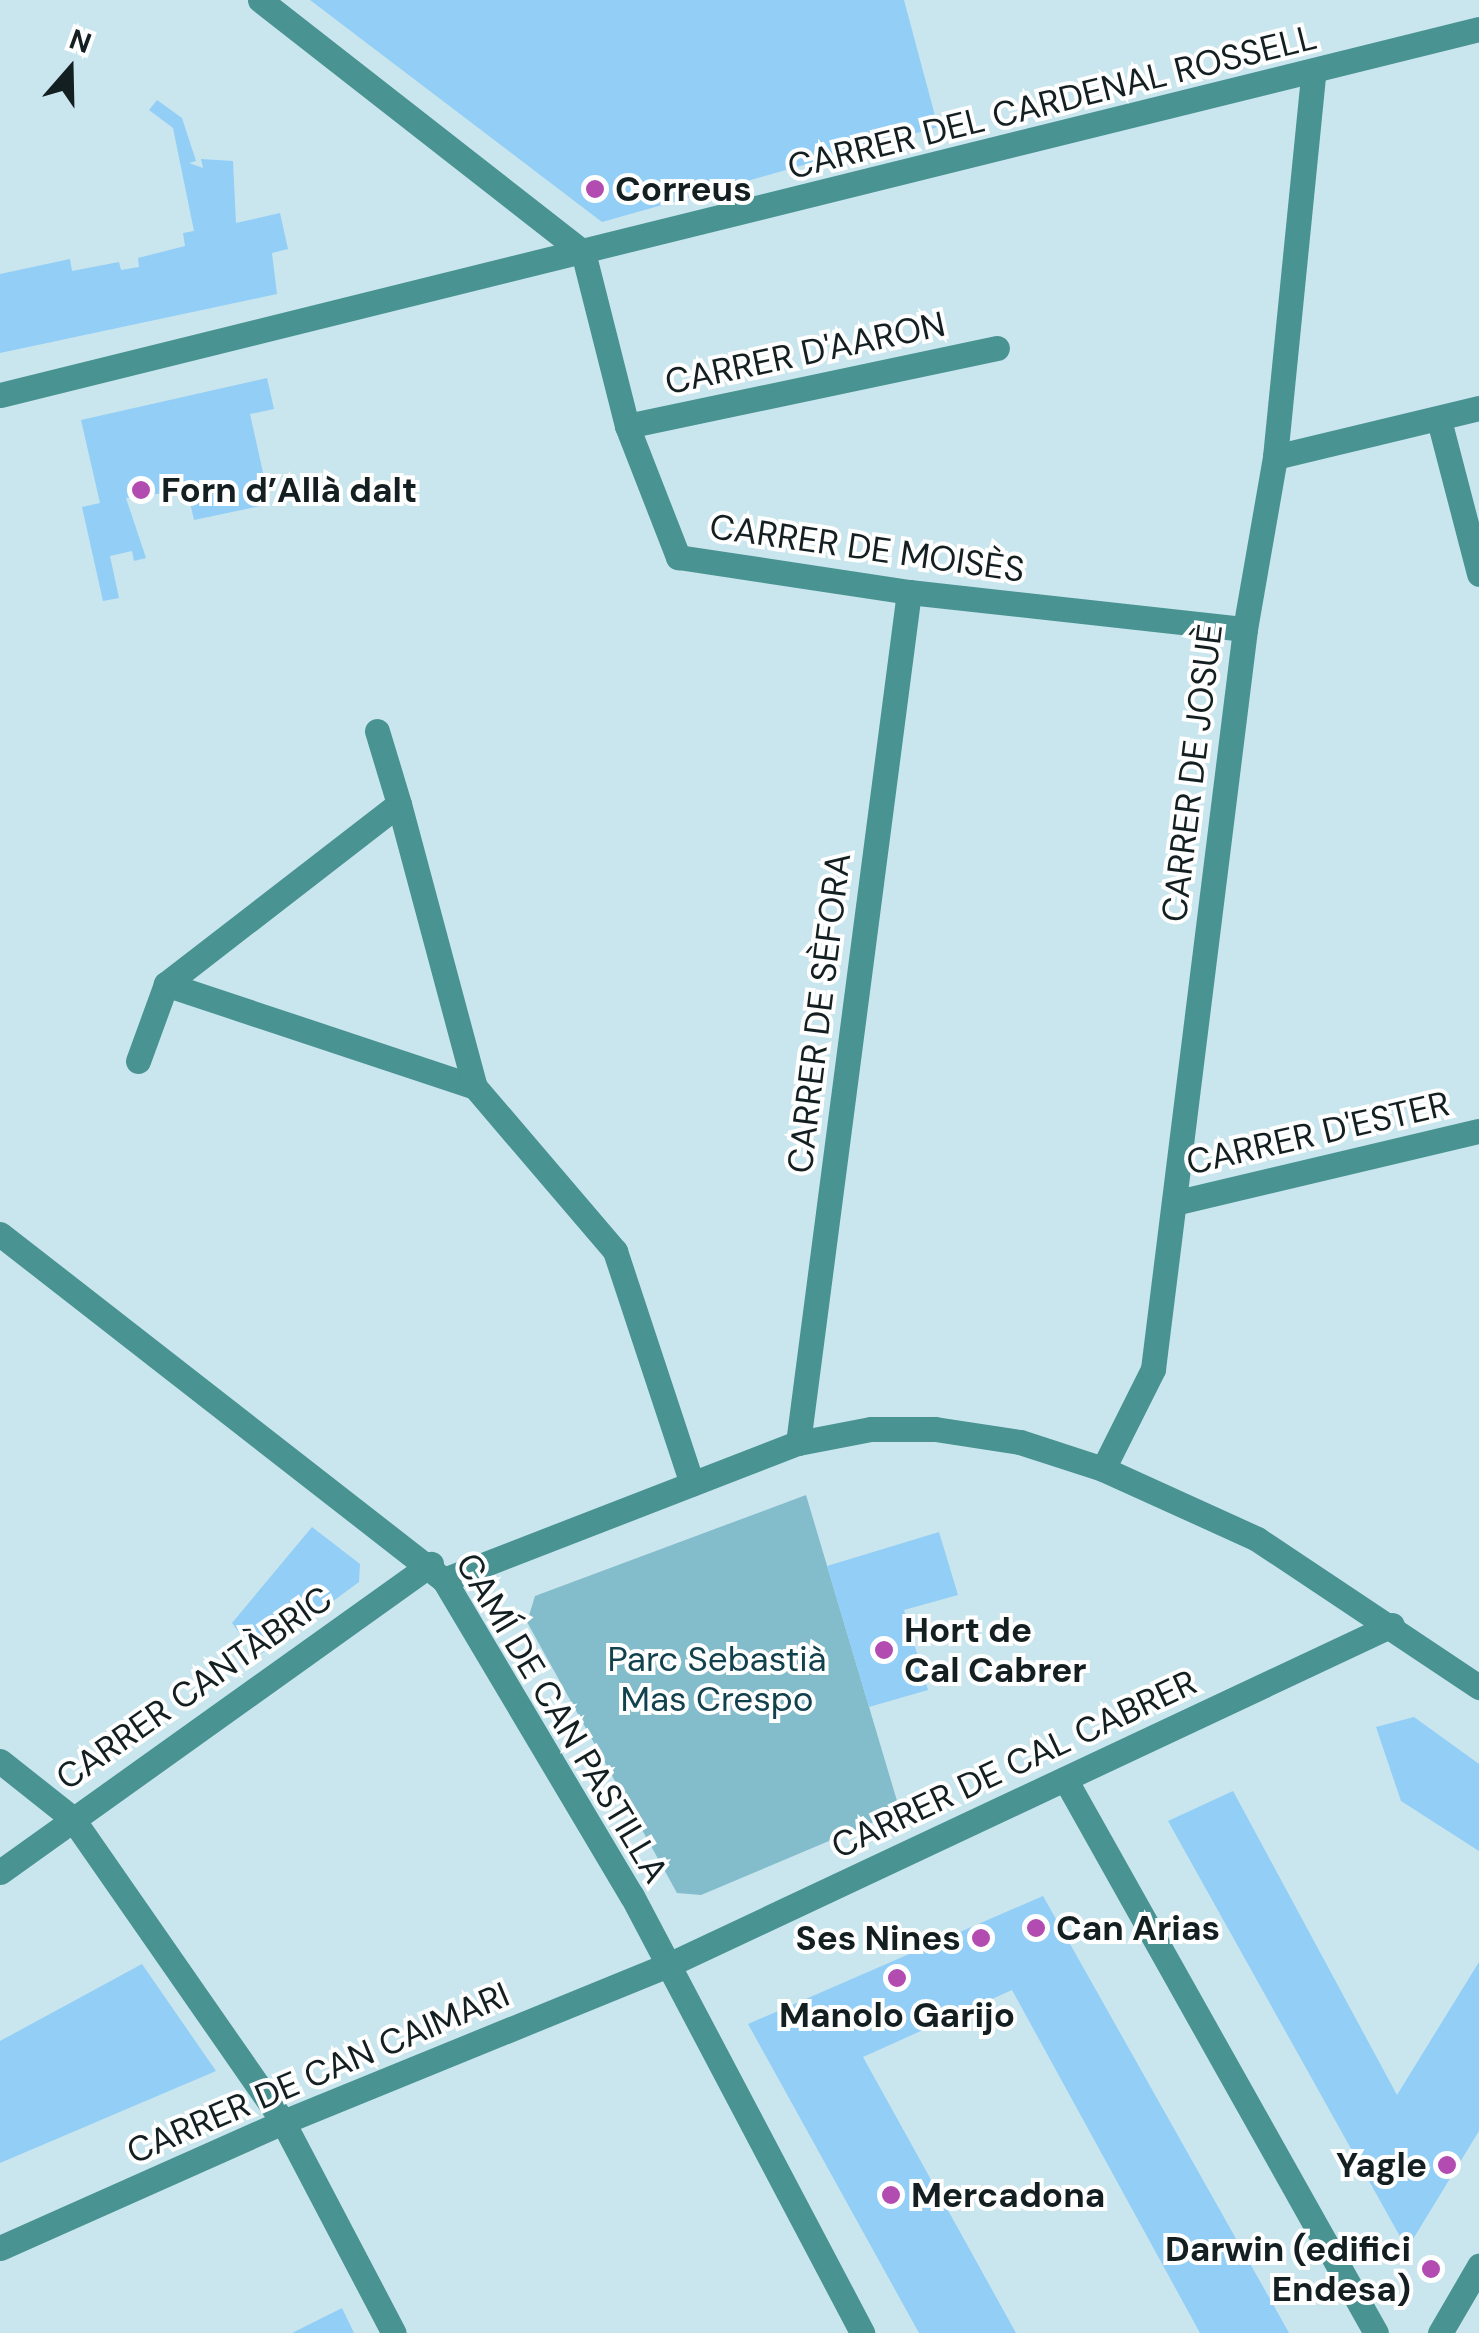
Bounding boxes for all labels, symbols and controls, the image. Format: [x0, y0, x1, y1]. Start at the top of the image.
street label: CARRER DEL CARDENAL ROSSELL [783, 16, 1321, 188]
north arrow [20, 20, 120, 120]
text: N [65, 20, 96, 62]
place label: Correus [615, 168, 752, 210]
marker: Correus [584, 178, 606, 200]
street label: CARRER D'AARON [661, 303, 949, 403]
place label: Forn d’Allà dalt [161, 469, 417, 511]
marker: Forn d’Allà dalt [130, 479, 152, 501]
street label: CARRER DE MOISÈS [707, 505, 1027, 591]
street label: CARRER DE JOSUÈ [1153, 622, 1231, 924]
street label: CARRER DE SÈFORA [779, 851, 859, 1175]
street label: CARRER D'ESTER [1182, 1082, 1454, 1184]
street label: CAMÍ DE CAN PASTILLA [447, 1546, 677, 1890]
street label: CARRER CANTÀBRIC [48, 1577, 340, 1799]
place label: Hort de Cal Cabrer [904, 1609, 1087, 1691]
park label: Parc Sebastià Mas Crespo [607, 1638, 827, 1720]
marker: Hort de Cal Cabrer [873, 1639, 895, 1661]
street label: CARRER DE CAL CABRER [825, 1661, 1203, 1867]
place label: Can Arias [1056, 1907, 1220, 1949]
place label: Ses Nines [796, 1917, 961, 1959]
marker: Can Arias [1025, 1917, 1047, 1939]
marker: Ses Nines [970, 1927, 992, 1949]
marker: Manolo Garijo [886, 1967, 908, 1989]
street label: CARRER DE CAN CAIMARI [121, 1973, 515, 2173]
place label: Manolo Garijo [779, 1994, 1015, 2036]
place label: Yagle [1336, 2144, 1427, 2186]
marker: Yagle [1436, 2154, 1458, 2176]
place label: Mercadona [911, 2174, 1105, 2216]
marker: Mercadona [880, 2184, 902, 2206]
place label: Darwin (edifici Endesa) [1165, 2228, 1411, 2310]
marker: Darwin (edifici Endesa) [1420, 2258, 1442, 2280]

